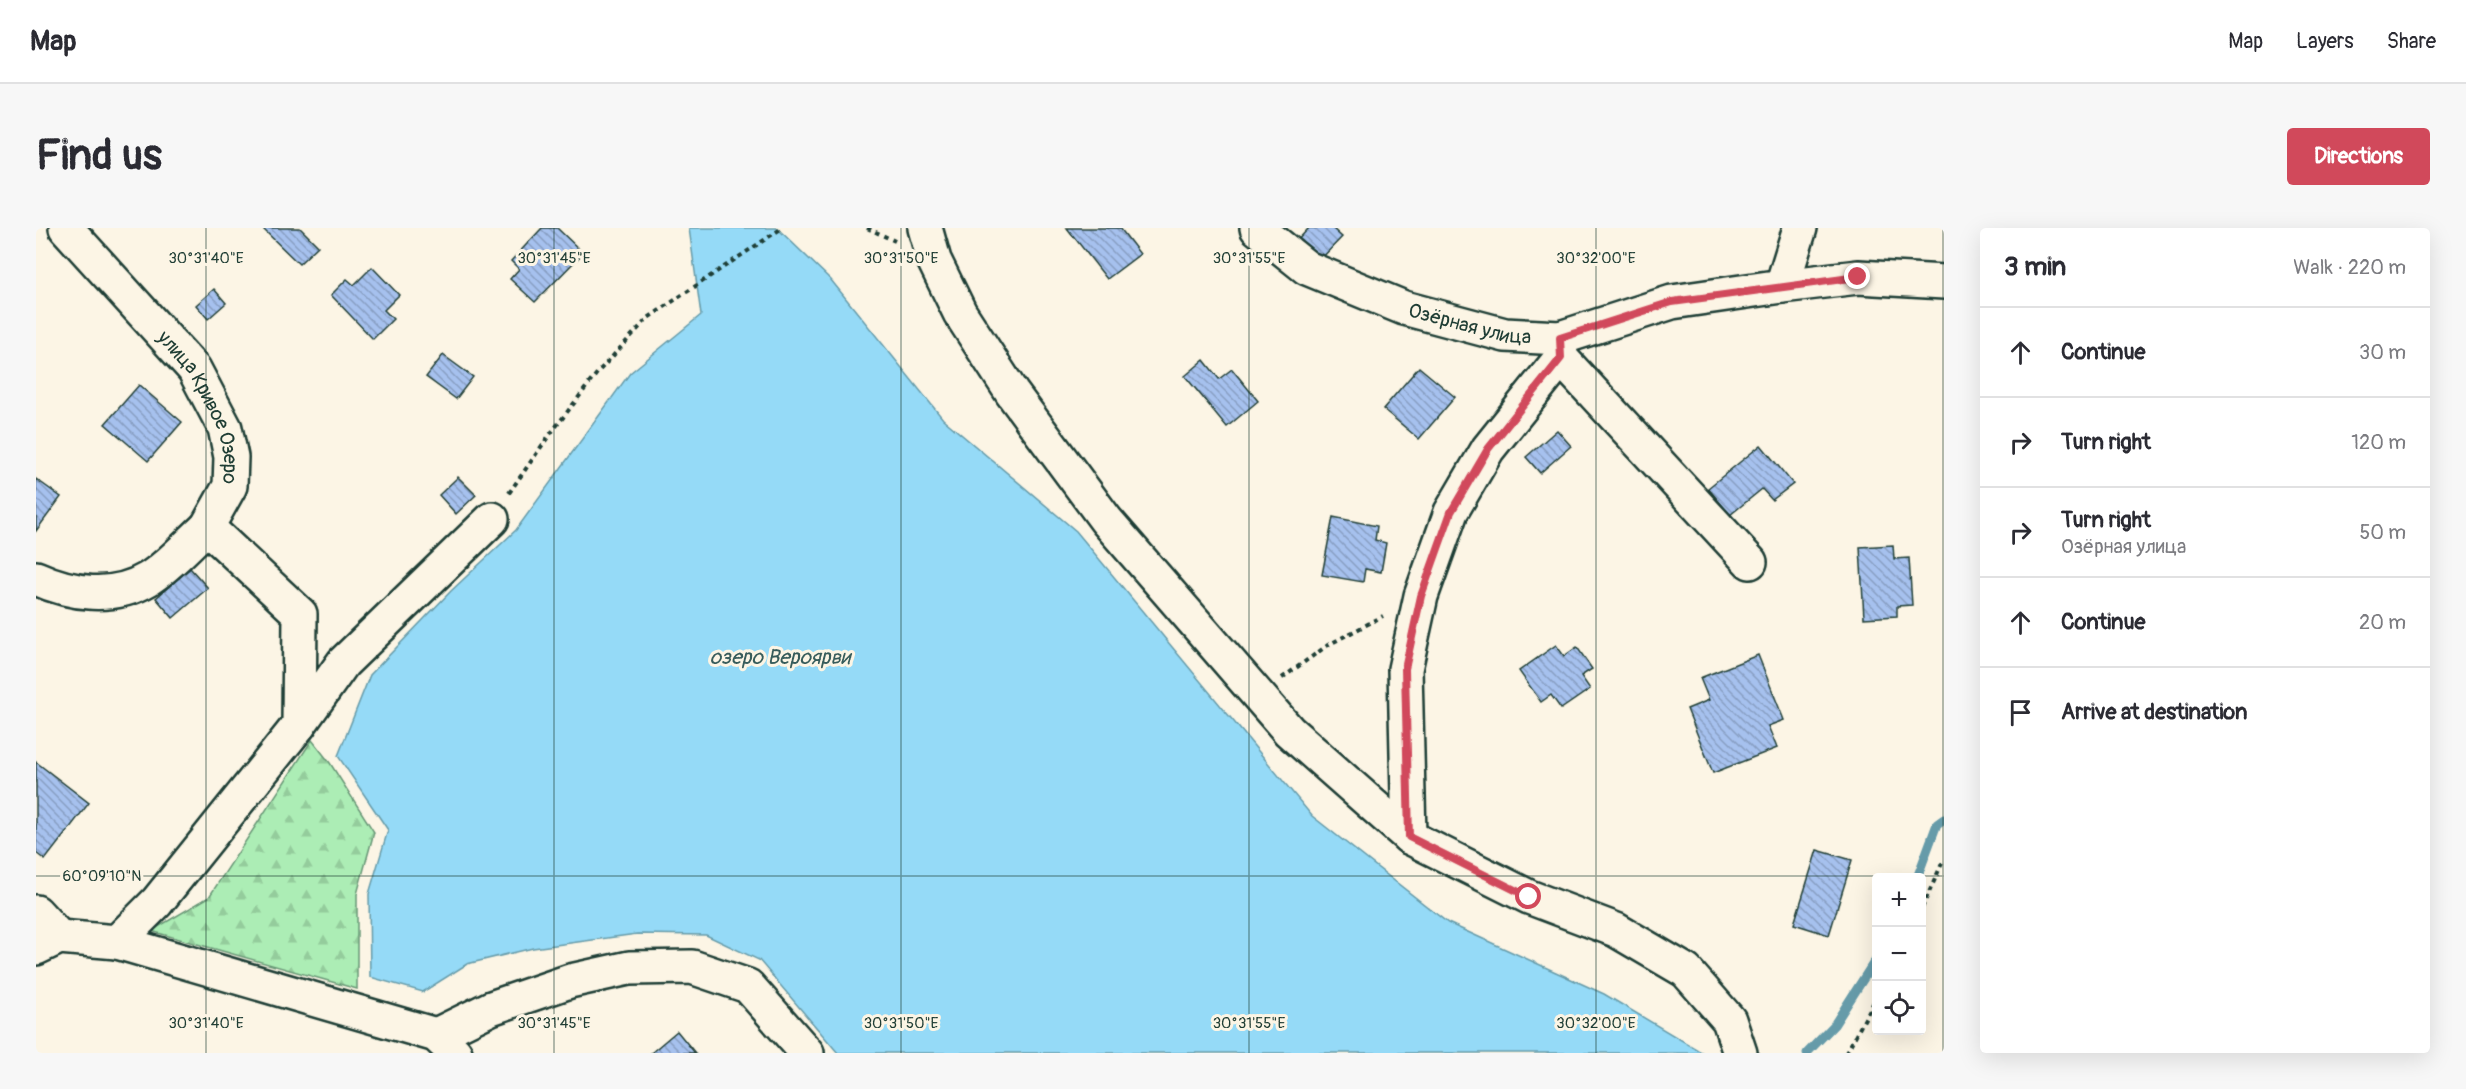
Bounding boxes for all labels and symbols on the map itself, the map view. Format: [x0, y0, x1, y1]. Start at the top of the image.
text: 30°31'40"E [168, 249, 244, 268]
text: 30°31'45"E [517, 249, 591, 268]
text: 30°31'50"E [864, 249, 939, 268]
text: 30°31'55"E [1213, 249, 1285, 268]
text: 30°32'00"E [1556, 249, 1636, 268]
route end [1844, 263, 1870, 289]
street label: Озёрная улица [1406, 297, 1532, 349]
street label: улица Кривое Озеро [152, 324, 244, 485]
water label: озеро Вероярви [710, 644, 853, 671]
text: 60°09'10"N [63, 867, 141, 886]
route start [1515, 883, 1541, 909]
text: 30°31'40"E [168, 1014, 244, 1033]
text: 30°31'45"E [517, 1014, 591, 1033]
text: 30°31'50"E [864, 1014, 939, 1033]
text: 30°31'55"E [1213, 1014, 1285, 1033]
text: 30°32'00"E [1556, 1014, 1636, 1033]

